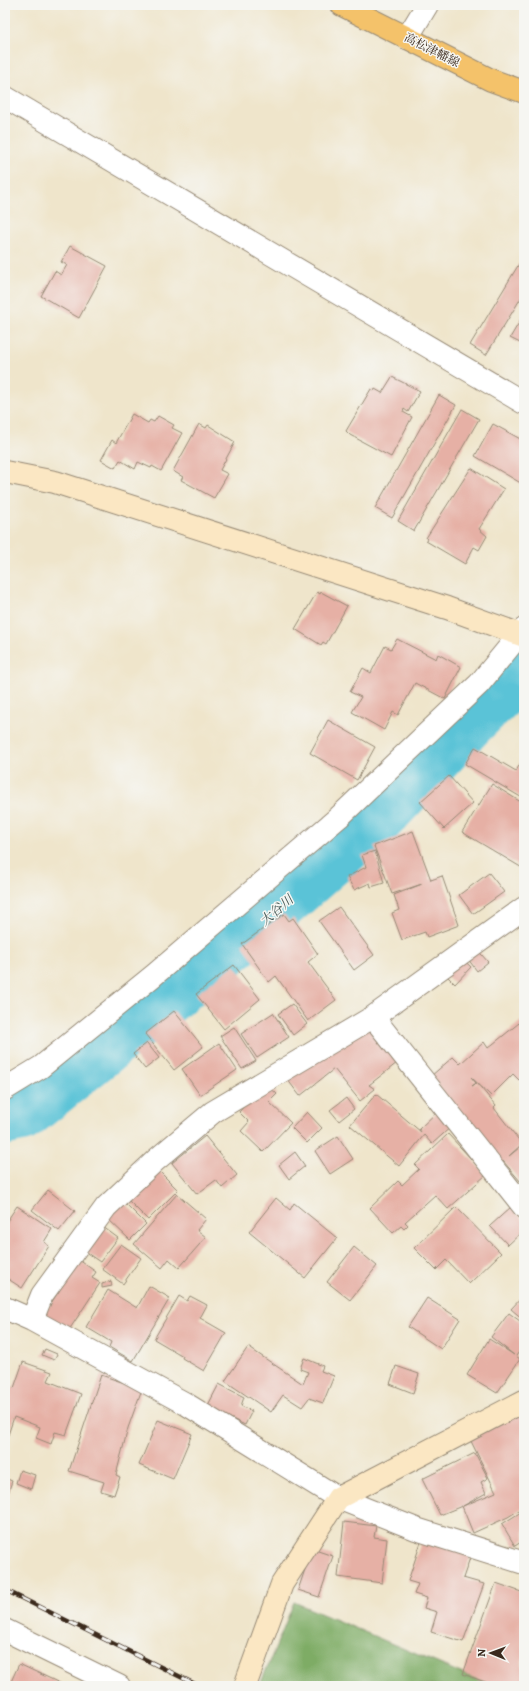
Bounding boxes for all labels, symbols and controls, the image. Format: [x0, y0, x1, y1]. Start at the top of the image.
street label: 高松津幡線 [402, 29, 462, 71]
water label: 大谷川 [256, 890, 298, 930]
north arrow [471, 1633, 511, 1673]
text: N [474, 1649, 489, 1657]

